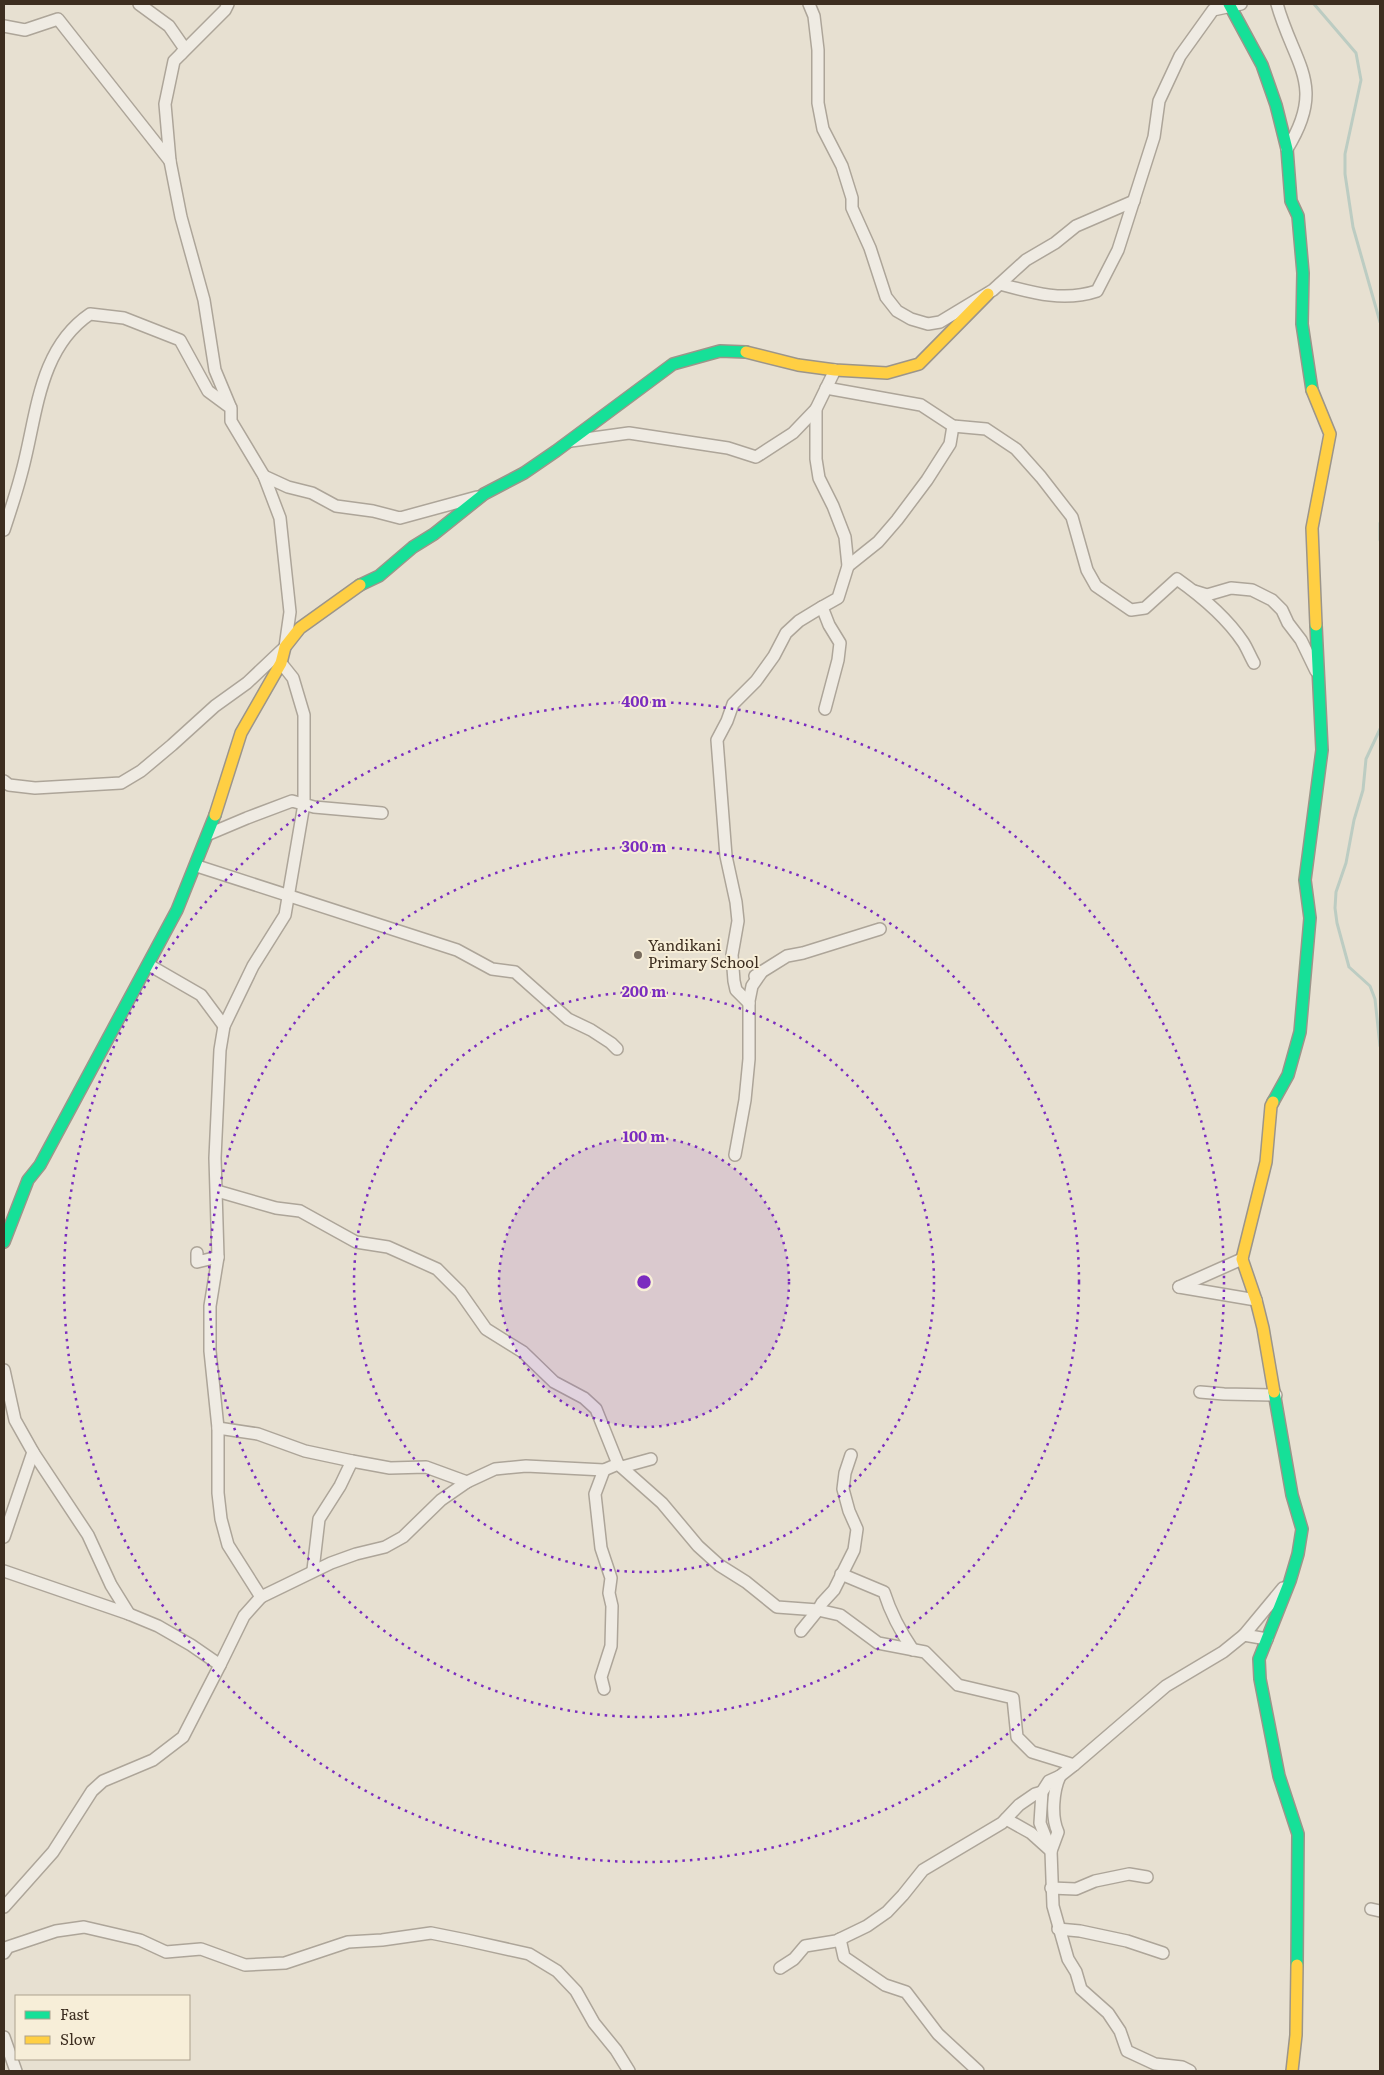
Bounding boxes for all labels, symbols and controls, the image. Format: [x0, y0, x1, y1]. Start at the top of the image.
text: 400 m [621, 689, 667, 712]
text: 300 m [622, 834, 666, 857]
place label: Yandikani Primary School [648, 933, 759, 973]
marker: Yandikani Primary School [632, 949, 644, 961]
text: 200 m [622, 979, 666, 1002]
text: 100 m [623, 1124, 665, 1147]
centre of rings [635, 1273, 653, 1291]
legend [15, 1995, 190, 2060]
text: Fast [60, 2002, 89, 2025]
text: Slow [60, 2027, 95, 2050]

